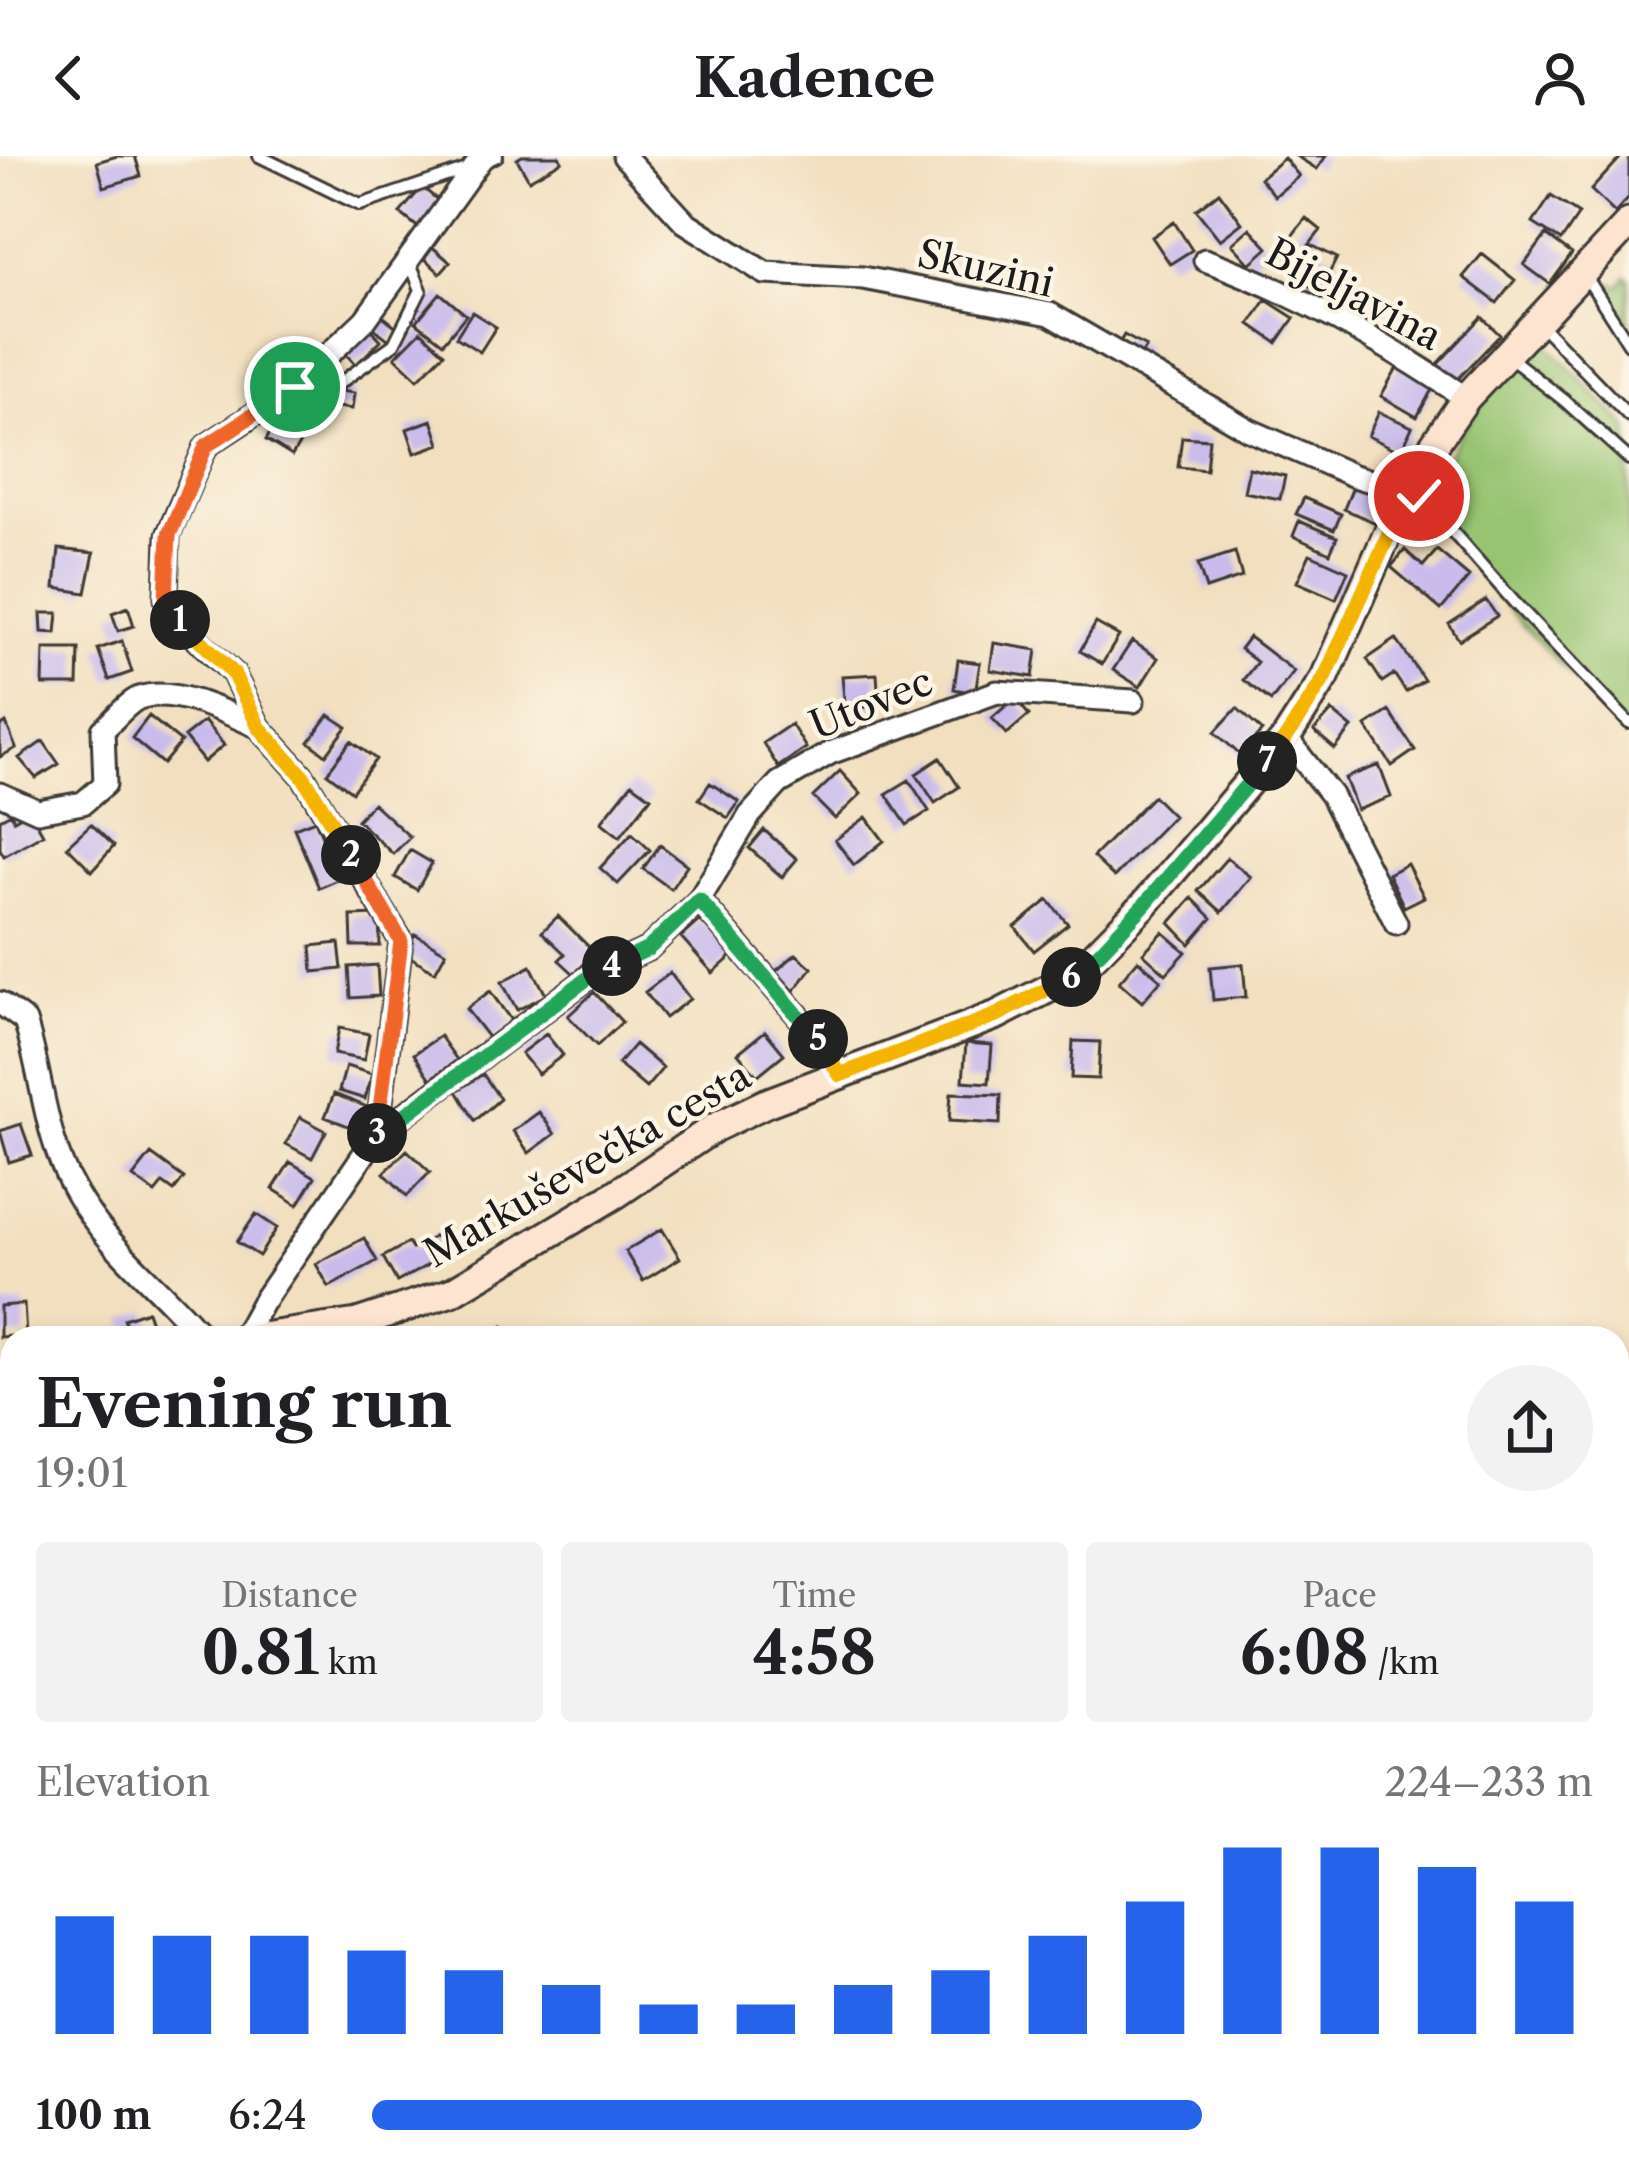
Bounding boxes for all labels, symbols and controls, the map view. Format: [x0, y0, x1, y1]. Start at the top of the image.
icon: back [36, 45, 102, 111]
text: Kadence [694, 45, 935, 111]
icon: person [1527, 45, 1593, 111]
street label: Bijeljavina [1258, 228, 1450, 360]
street label: Skuzini [913, 229, 1059, 307]
pin [244, 336, 346, 438]
icon: arrive [262, 354, 328, 420]
pin [1368, 445, 1470, 547]
icon: check [1386, 463, 1452, 529]
pin: 1 [150, 590, 210, 650]
text: 1 [173, 599, 187, 640]
street label: Utovec [803, 657, 939, 749]
pin: 7 [1237, 731, 1297, 791]
text: 7 [1258, 740, 1276, 781]
pin: 2 [321, 825, 381, 885]
text: 2 [341, 834, 361, 875]
pin: 4 [582, 936, 642, 996]
text: 4 [602, 945, 622, 986]
pin: 6 [1041, 947, 1101, 1007]
text: 6 [1061, 956, 1081, 997]
pin: 5 [788, 1009, 848, 1069]
text: 5 [809, 1018, 827, 1059]
street label: Markuševečka cesta [415, 1051, 759, 1277]
pin: 3 [347, 1103, 407, 1163]
text: 3 [368, 1112, 386, 1153]
text: Evening run [36, 1363, 452, 1444]
button: share [1467, 1365, 1593, 1491]
text: 19:01 [36, 1449, 127, 1497]
text: Distance [221, 1575, 358, 1616]
text: Time [773, 1575, 856, 1616]
text: Pace [1302, 1575, 1377, 1616]
text: 0.81 [201, 1616, 319, 1690]
text: 4:58 [753, 1616, 876, 1690]
text: 6:08 [1240, 1616, 1369, 1690]
text: km [319, 1642, 378, 1683]
text: /km [1369, 1642, 1439, 1683]
text: Elevation [36, 1758, 210, 1806]
text: 224–233 m [1385, 1758, 1593, 1806]
text: 100 m [36, 2091, 152, 2139]
text: 6:24 [228, 2091, 307, 2139]

